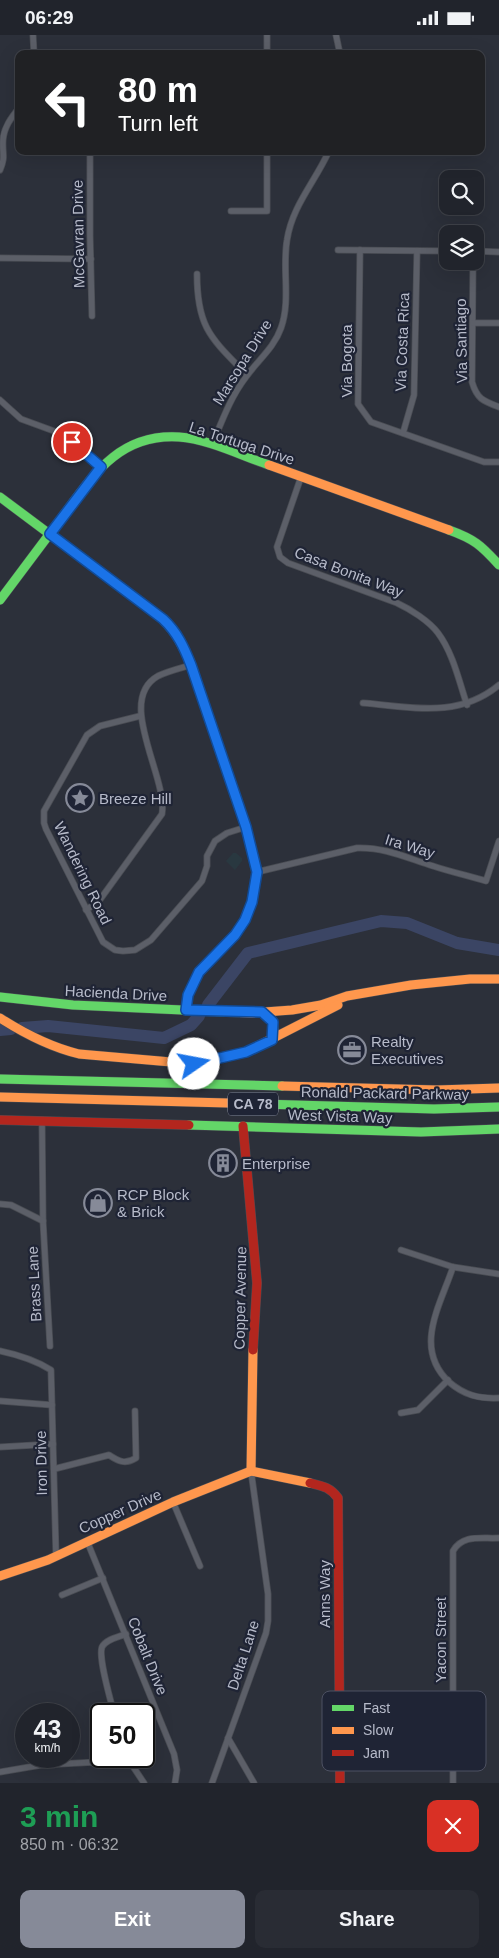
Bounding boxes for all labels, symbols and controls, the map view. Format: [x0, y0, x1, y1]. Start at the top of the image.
text: 06:29 [25, 7, 74, 28]
icon: left [35, 70, 100, 135]
text: 80 m [118, 70, 198, 109]
text: Turn left [118, 111, 198, 136]
map controls [439, 170, 484, 270]
button: search [439, 170, 484, 215]
street label: McGavran Drive [69, 180, 87, 288]
button: layers [439, 225, 484, 270]
street label: Via Costa Rica [392, 292, 412, 392]
street label: Via Santiago [452, 298, 470, 384]
street label: Marsopa Drive [209, 316, 275, 408]
street label: Via Bogota [338, 324, 355, 398]
street label: La Tortuga Drive [187, 418, 297, 468]
pin [51, 421, 93, 463]
icon: arrive [58, 428, 86, 456]
street label: Casa Bonita Way [292, 543, 406, 601]
place icon: Breeze Hill [65, 783, 95, 813]
place label: Breeze Hill [99, 790, 172, 807]
street label: Wandering Road [51, 819, 115, 927]
street label: Ira Way [383, 830, 437, 862]
street label: Hacienda Drive [64, 982, 168, 1004]
place label: Realty Executives [371, 1033, 444, 1067]
office icon: Realty Executives [337, 1035, 367, 1065]
position arrow [167, 1037, 219, 1089]
street label: Ronald Packard Parkway [301, 1083, 470, 1103]
road number: CA 78 [228, 1093, 278, 1115]
street label: West Vista Way [287, 1106, 393, 1126]
building icon: Enterprise [208, 1148, 238, 1178]
place label: Enterprise [242, 1155, 310, 1172]
place label: RCP Block & Brick [117, 1186, 190, 1220]
shop icon: RCP Block & Brick [83, 1188, 113, 1218]
street label: Brass Lane [24, 1246, 44, 1322]
street label: Copper Avenue [231, 1246, 249, 1350]
street label: Iron Drive [32, 1430, 50, 1496]
street label: Copper Drive [76, 1485, 164, 1537]
street label: Anns Way [316, 1560, 333, 1628]
street label: Yacon Street [432, 1596, 449, 1683]
street label: Cobalt Drive [125, 1615, 171, 1697]
street label: Delta Lane [224, 1618, 262, 1692]
legend [322, 1691, 486, 1771]
text: Fast [363, 1700, 390, 1716]
speed limit sign: 50 [90, 1703, 155, 1768]
text: 43 [34, 1715, 61, 1743]
text: Slow [363, 1722, 394, 1738]
text: km/h [34, 1741, 61, 1755]
text: Jam [363, 1745, 389, 1761]
text: 3 min [20, 1800, 98, 1833]
button: close [427, 1800, 479, 1852]
text: 850 m · 06:32 [20, 1836, 119, 1853]
button: Exit [20, 1890, 245, 1948]
button: Share [255, 1890, 479, 1948]

